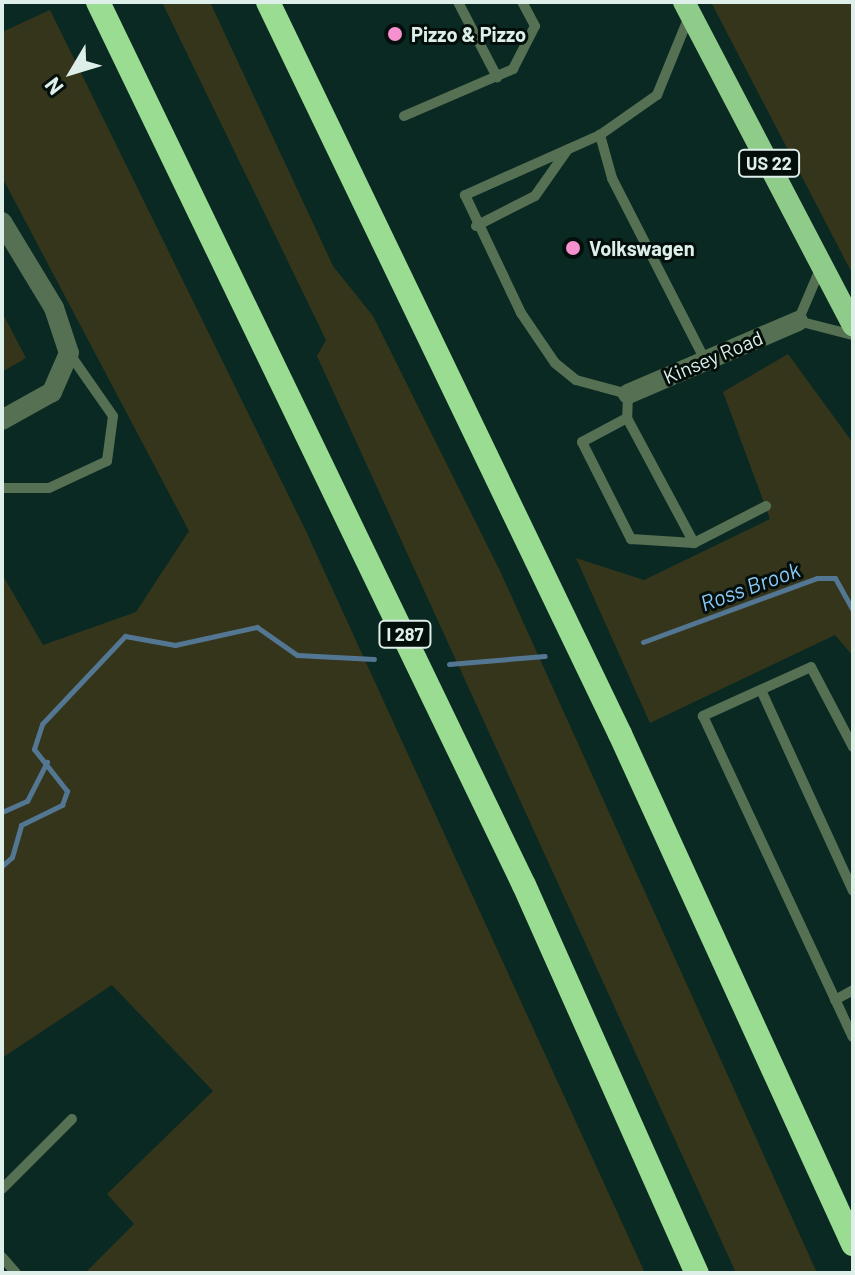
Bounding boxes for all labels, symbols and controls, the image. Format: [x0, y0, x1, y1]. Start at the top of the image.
place label: Pizzo & Pizzo [411, 22, 526, 46]
marker: Pizzo & Pizzo [386, 25, 404, 43]
north arrow [32, 32, 112, 112]
text: N [38, 73, 68, 101]
road number: US 22 [737, 149, 801, 177]
place label: Volkswagen [589, 236, 695, 260]
marker: Volkswagen [564, 239, 582, 257]
street label: Kinsey Road [660, 325, 766, 389]
water label: Ross Brook [697, 556, 803, 616]
road number: I 287 [377, 620, 433, 648]

